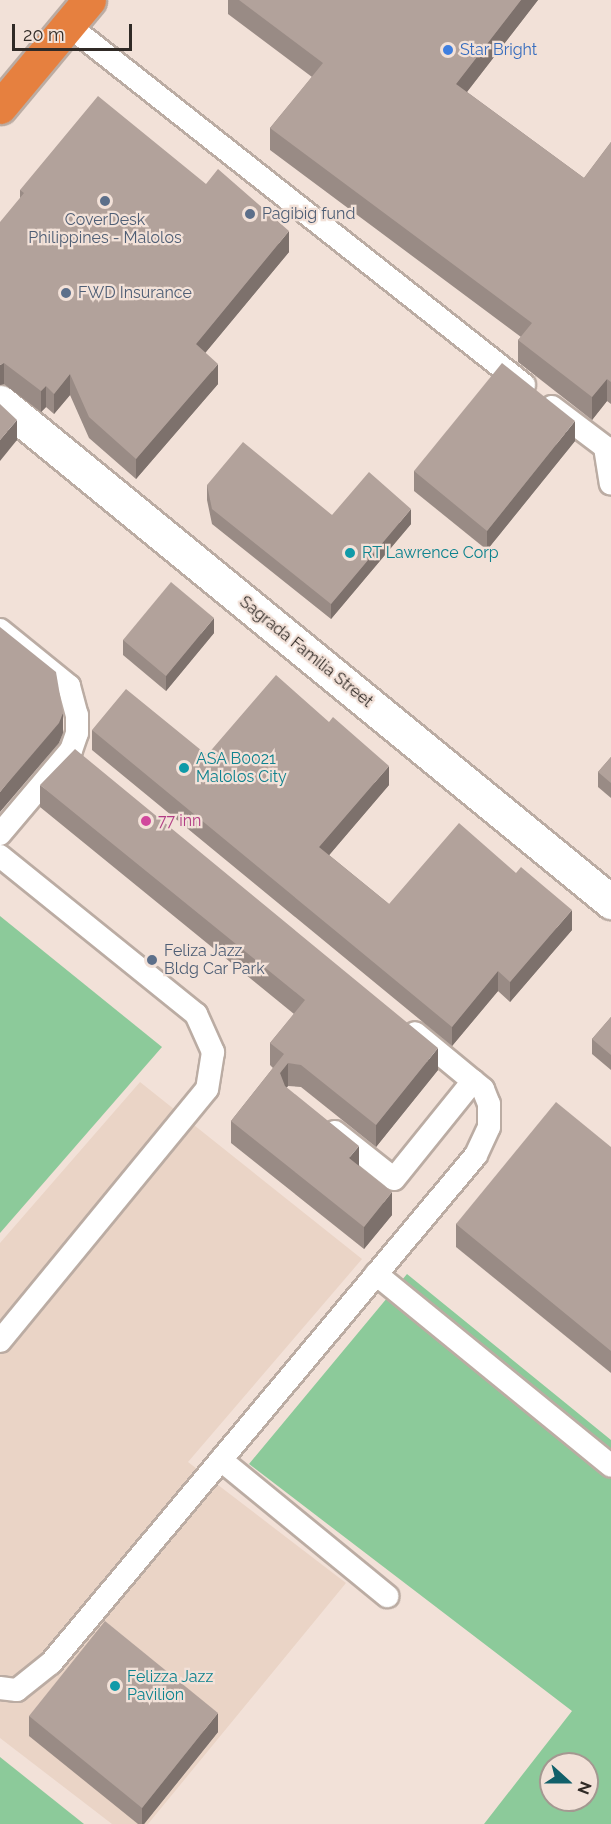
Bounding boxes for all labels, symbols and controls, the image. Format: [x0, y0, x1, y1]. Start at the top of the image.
scale bar [15, 12, 135, 50]
text: 20 m [23, 24, 65, 45]
place label: Star Bright [460, 40, 538, 60]
marker: Star Bright [441, 43, 455, 57]
marker: CoverDesk Philippines - Malolos [98, 194, 112, 208]
place label: Pagibig fund [262, 204, 355, 224]
marker: Pagibig fund [243, 207, 257, 221]
place label: CoverDesk Philippines - Malolos [28, 210, 182, 248]
place label: FWD Insurance [78, 283, 192, 303]
marker: FWD Insurance [59, 286, 73, 300]
place label: RT Lawrence Corp [362, 543, 499, 563]
marker: RT Lawrence Corp [343, 546, 357, 560]
street label: Sagrada Familia Street [236, 592, 376, 712]
place label: ASA B0021 Malolos City [196, 749, 287, 787]
marker: ASA B0021 Malolos City [177, 761, 191, 775]
place label: 77 inn [158, 811, 201, 831]
marker: 77 inn [139, 814, 153, 828]
place label: Feliza Jazz Bldg Car Park [164, 941, 265, 979]
marker: Feliza Jazz Bldg Car Park [145, 953, 159, 967]
place label: Felizza Jazz Pavilion [127, 1667, 214, 1705]
marker: Felizza Jazz Pavilion [108, 1679, 122, 1693]
north arrow [539, 1752, 599, 1812]
text: N [573, 1779, 595, 1797]

